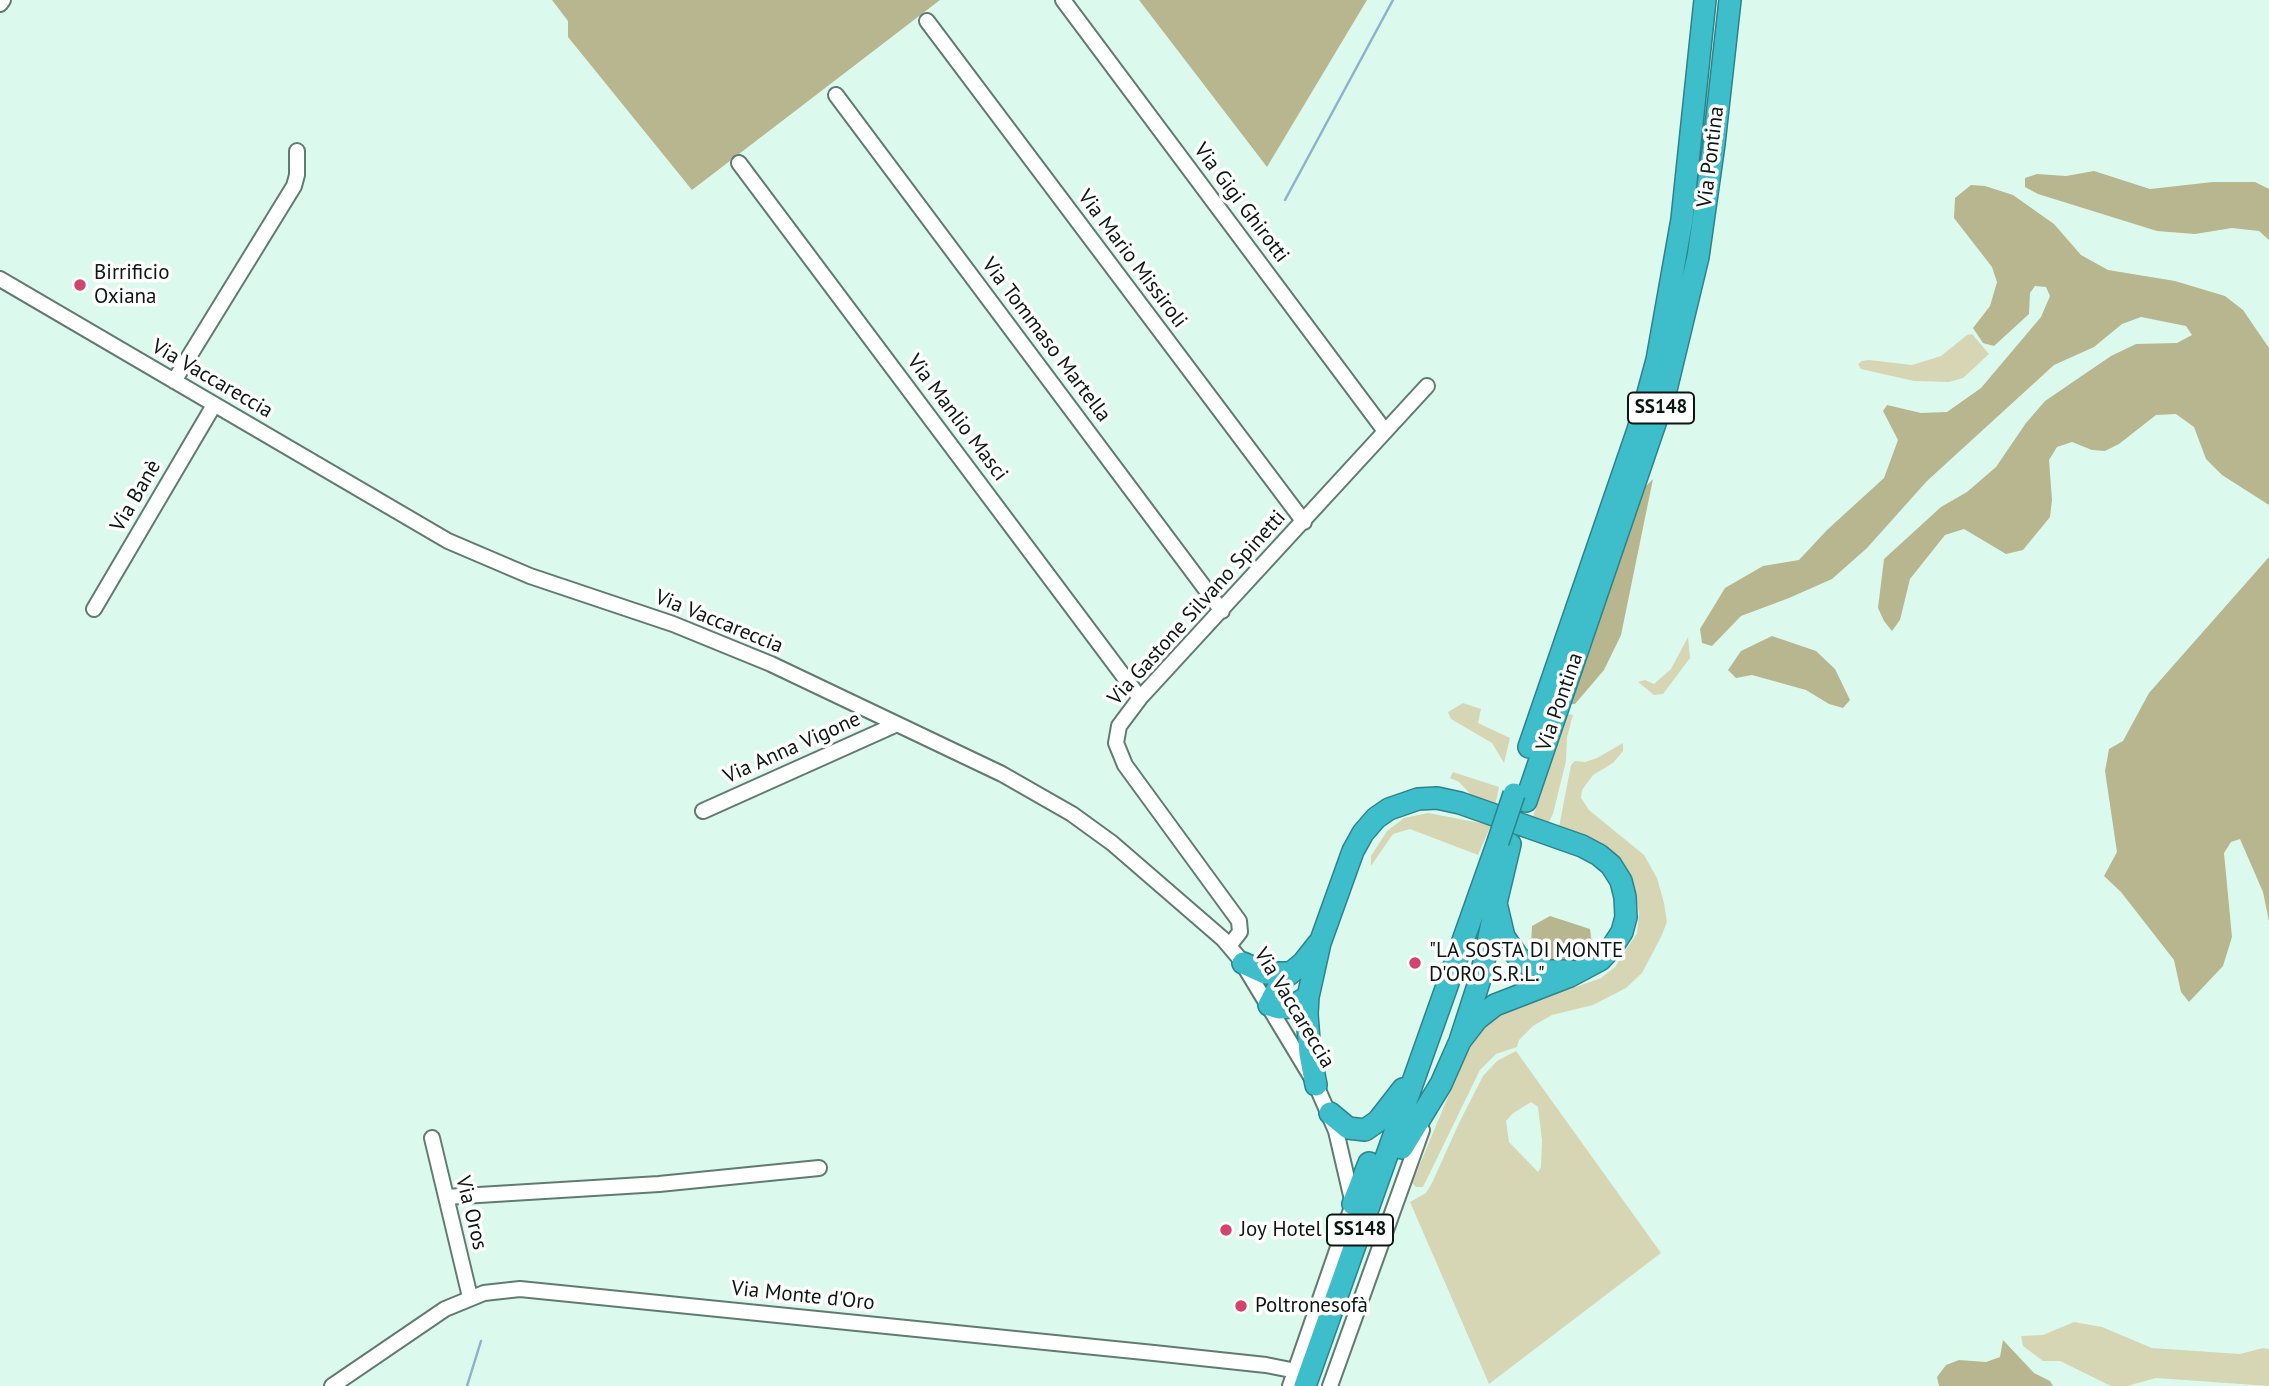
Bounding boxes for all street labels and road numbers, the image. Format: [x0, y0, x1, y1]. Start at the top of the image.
street label: Via Pontina [1692, 105, 1730, 209]
street label: Via Gigi Ghirotti [1188, 138, 1294, 268]
street label: Via Mario Missiroli [1072, 185, 1192, 333]
street label: Via Tommaso Martella [976, 253, 1116, 427]
street label: Via Vaccareccia [147, 334, 277, 424]
street label: Via Manlio Masci [901, 350, 1013, 486]
road number: SS148 [1628, 392, 1694, 424]
street label: Via Banè [105, 456, 167, 536]
street label: Via Gastone Silvano Spinetti [1103, 505, 1291, 711]
street label: Via Vaccareccia [651, 585, 787, 659]
street label: Via Pontina [1531, 650, 1589, 754]
street label: Via Anna Vigone [720, 707, 864, 789]
street label: Via Vaccareccia [1248, 943, 1340, 1073]
street label: Via Oros [450, 1173, 492, 1253]
road number: SS148 [1327, 1214, 1393, 1246]
street label: Via Monte d'Oro [730, 1276, 876, 1316]

